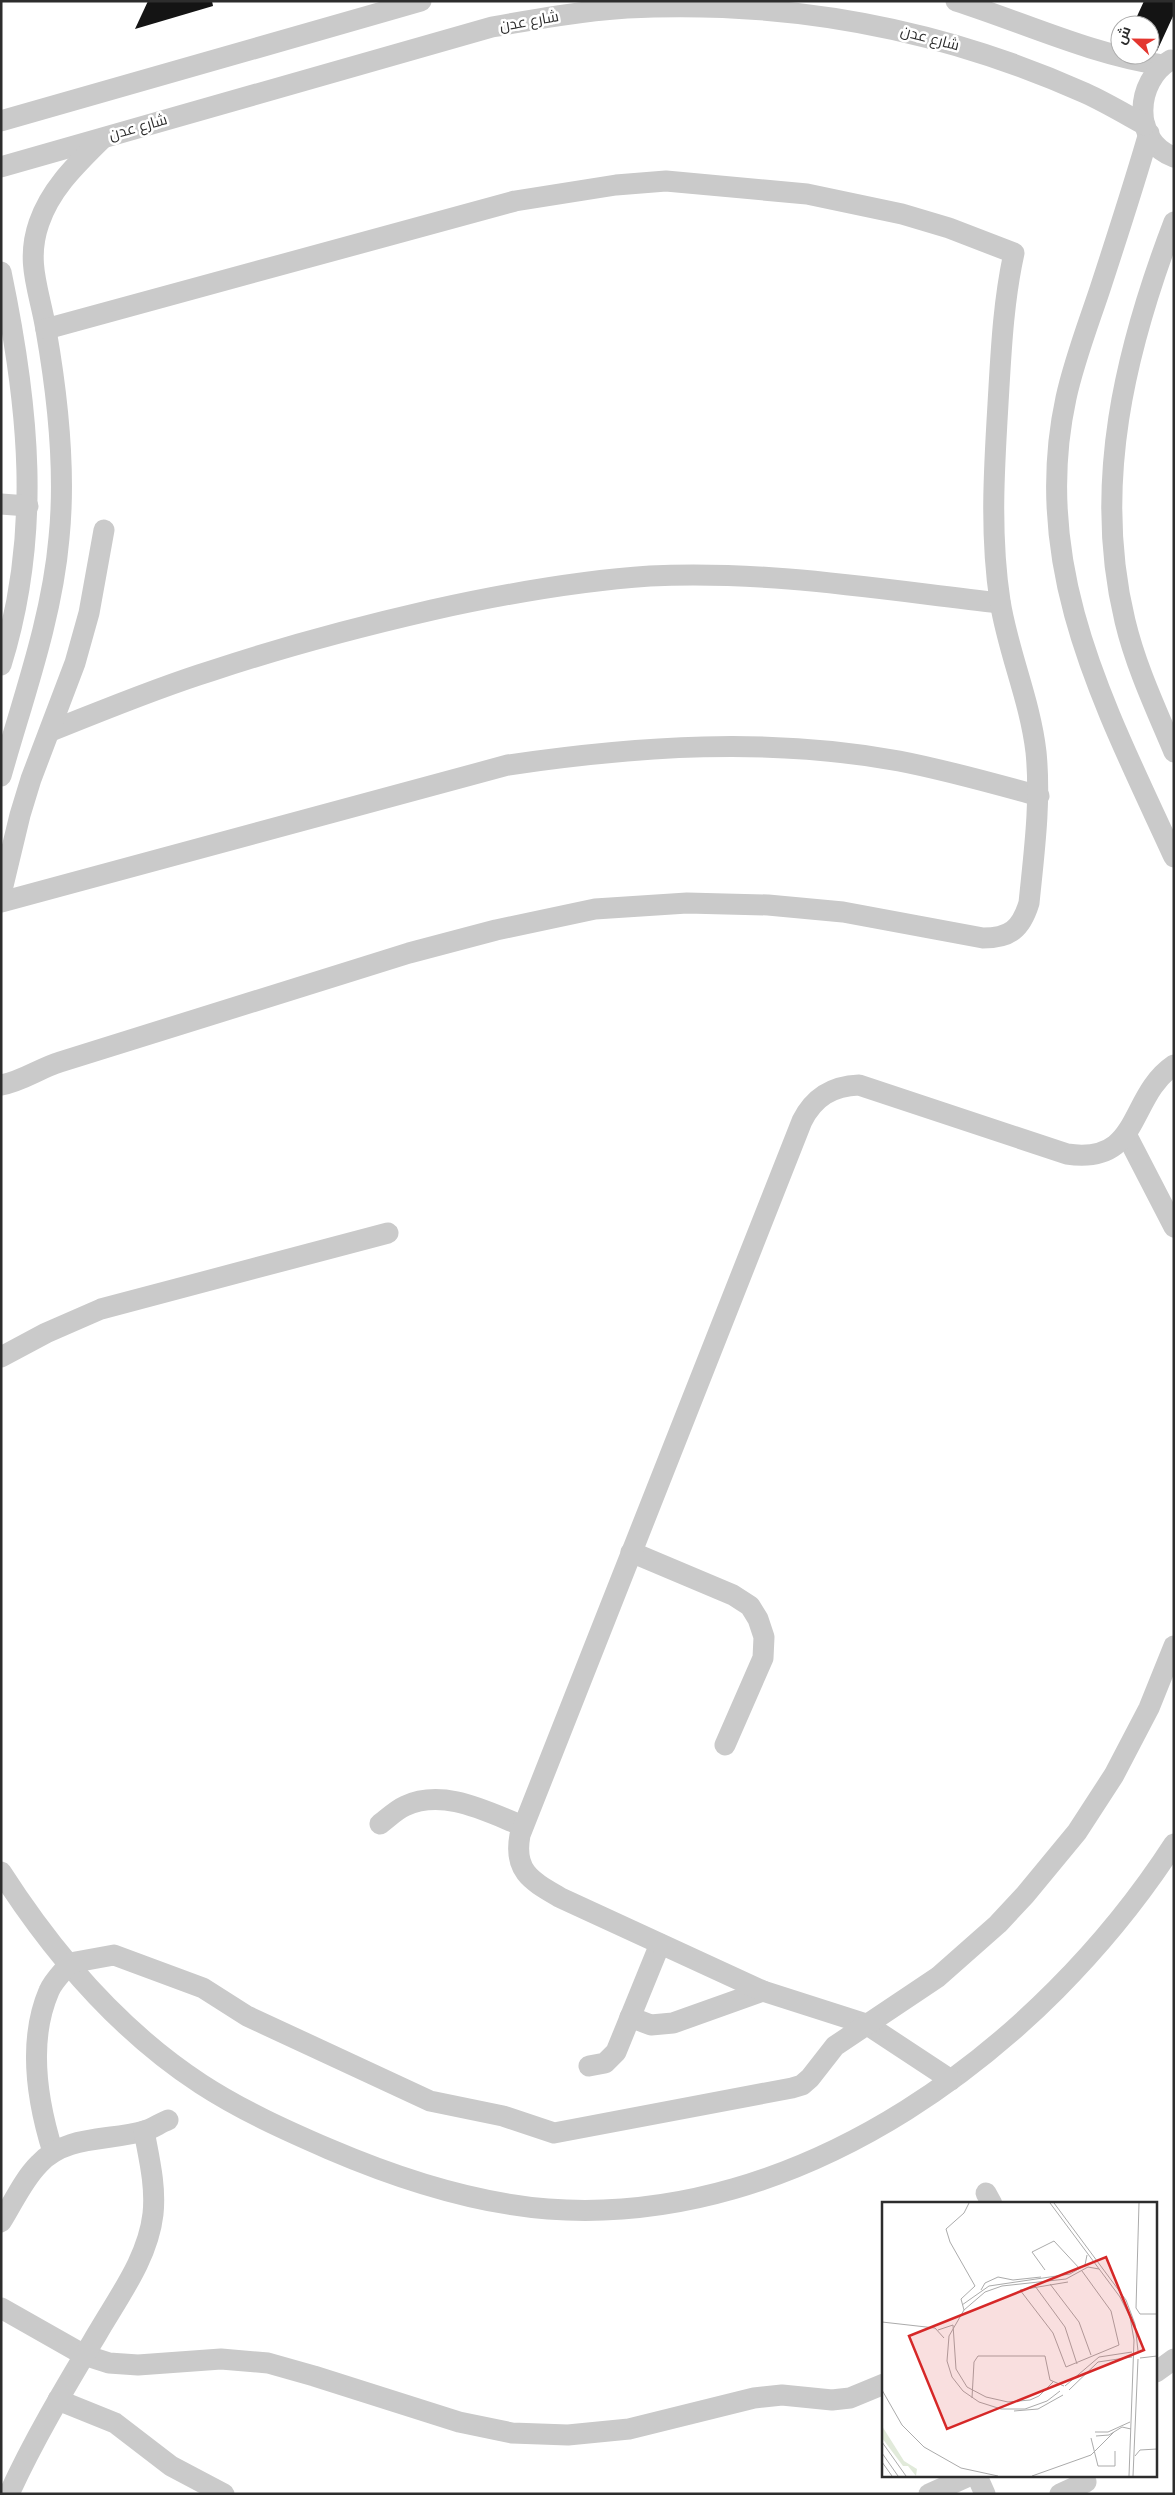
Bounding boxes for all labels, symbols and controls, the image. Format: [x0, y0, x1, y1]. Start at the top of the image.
street label: شارع عدن [498, 6, 560, 37]
north arrow [1110, 15, 1160, 65]
street label: شارع عدن [898, 21, 962, 56]
text: ش [1111, 23, 1135, 47]
street label: شارع عدن [106, 109, 170, 146]
inset map [882, 2202, 1158, 2478]

